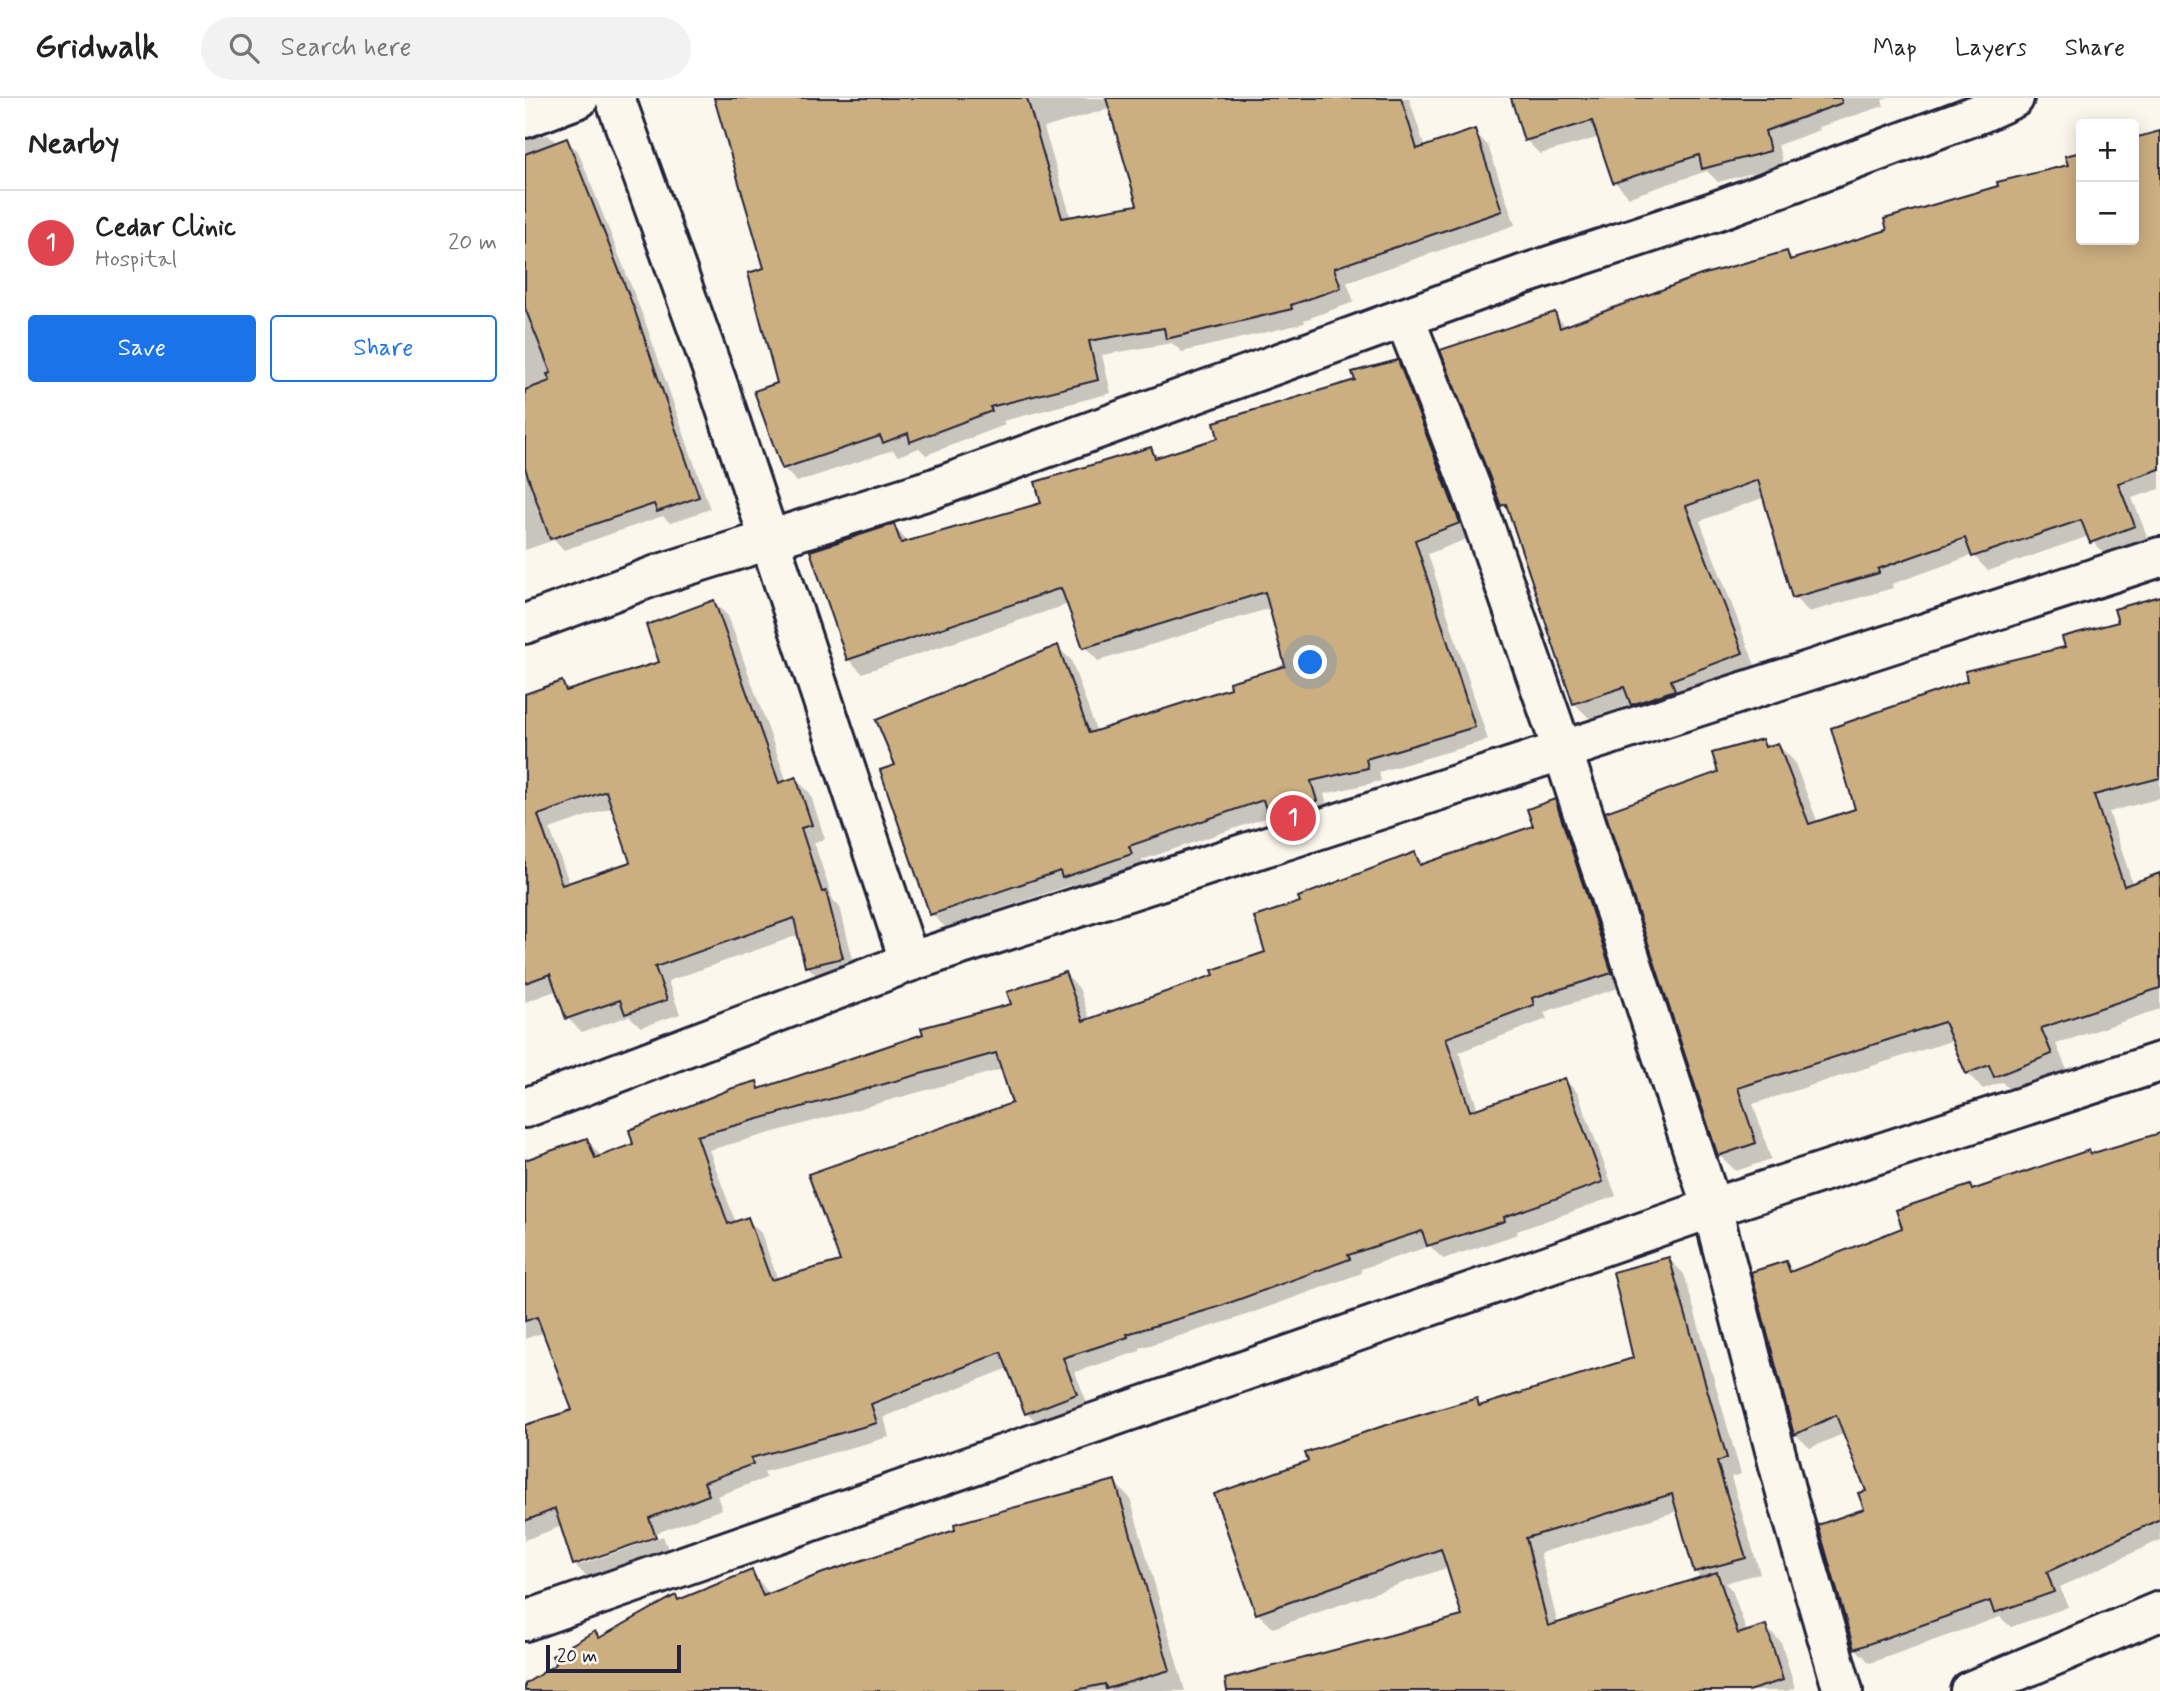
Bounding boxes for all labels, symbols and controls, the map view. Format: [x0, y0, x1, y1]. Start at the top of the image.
search box [201, 17, 691, 80]
text: Gridwalk [35, 26, 159, 70]
icon: search [225, 29, 263, 67]
text: Search here [281, 31, 411, 65]
text: Map [1873, 33, 1917, 64]
text: Layers [1955, 33, 2027, 64]
text: Share [2065, 33, 2125, 64]
map controls [2076, 119, 2139, 245]
button: + [2076, 119, 2139, 182]
text: Nearby [28, 124, 119, 163]
button: − [2076, 182, 2139, 245]
text: Cedar Clinic [95, 211, 236, 245]
text: 1 [46, 228, 56, 258]
text: 20 m [448, 228, 497, 258]
text: Hospital [95, 245, 177, 275]
button: Save [28, 315, 256, 382]
button: Share [270, 315, 497, 382]
your location [1293, 645, 1327, 679]
pin: 1 [1270, 792, 1316, 844]
scale bar [546, 1642, 681, 1674]
text: 20 m [557, 1644, 597, 1669]

